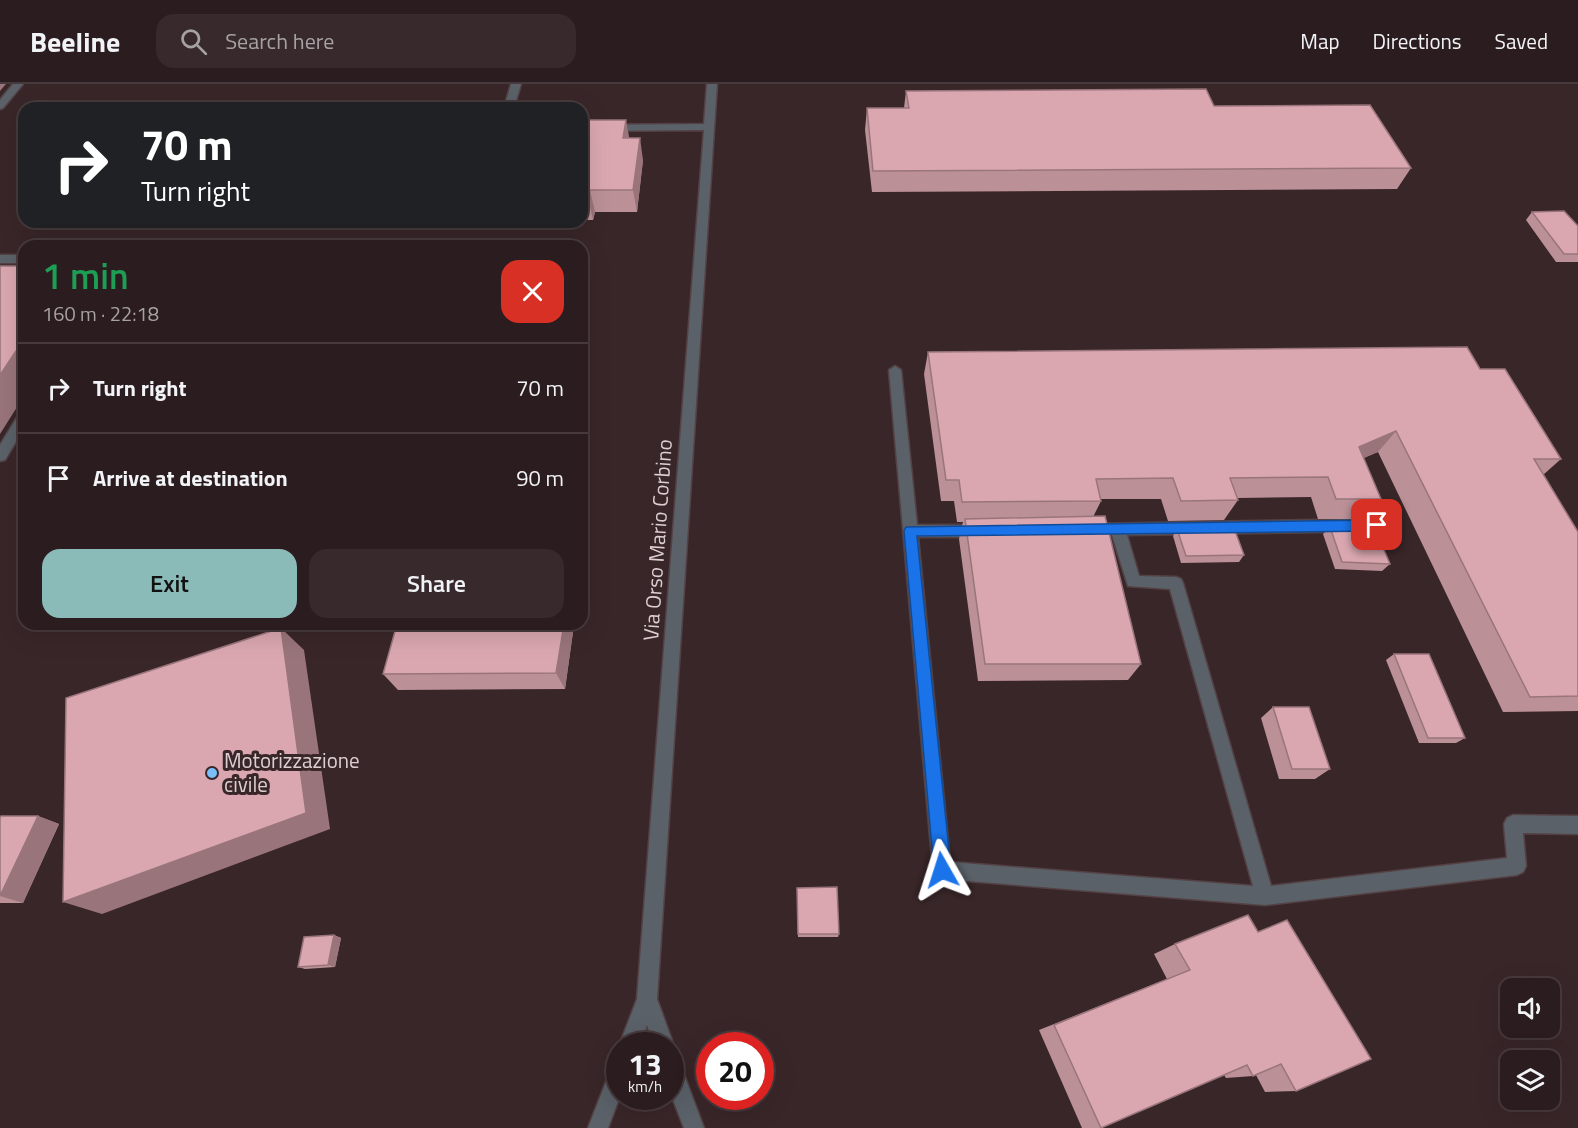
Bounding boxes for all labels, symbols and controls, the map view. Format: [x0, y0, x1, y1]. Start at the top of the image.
search box [156, 14, 576, 68]
text: Beeline [30, 20, 120, 63]
text: Search here [225, 24, 334, 58]
icon: search [177, 25, 210, 58]
text: Map [1300, 25, 1340, 57]
text: Directions [1373, 25, 1462, 57]
text: Saved [1495, 25, 1548, 57]
text: 70 m [141, 112, 233, 176]
icon: right [42, 126, 120, 204]
text: Turn right [141, 170, 250, 211]
text: 1 min [42, 248, 129, 303]
button: close [501, 260, 564, 323]
text: 160 m · 22:18 [42, 298, 159, 329]
text: Turn right [93, 371, 187, 405]
text: 70 m [516, 371, 564, 405]
icon: right [42, 372, 75, 405]
street label: Via Orso Mario Corbino [634, 438, 680, 642]
text: Arrive at destination [93, 461, 288, 495]
text: 90 m [516, 461, 564, 495]
icon: arrive [42, 462, 75, 495]
pin [1351, 499, 1402, 550]
icon: arrive [1360, 508, 1393, 541]
button: Exit [42, 549, 297, 618]
button: Share [309, 549, 564, 618]
place label: Motorizzazione civile [224, 744, 360, 800]
marker: Motorizzazione civile [205, 766, 219, 780]
position arrow [910, 838, 974, 902]
map controls [1500, 978, 1560, 1110]
button: sound [1500, 978, 1560, 1038]
speed limit sign: 20 [696, 1032, 774, 1110]
text: 13 [628, 1041, 662, 1087]
button: layers [1500, 1050, 1560, 1110]
text: km/h [628, 1075, 662, 1098]

